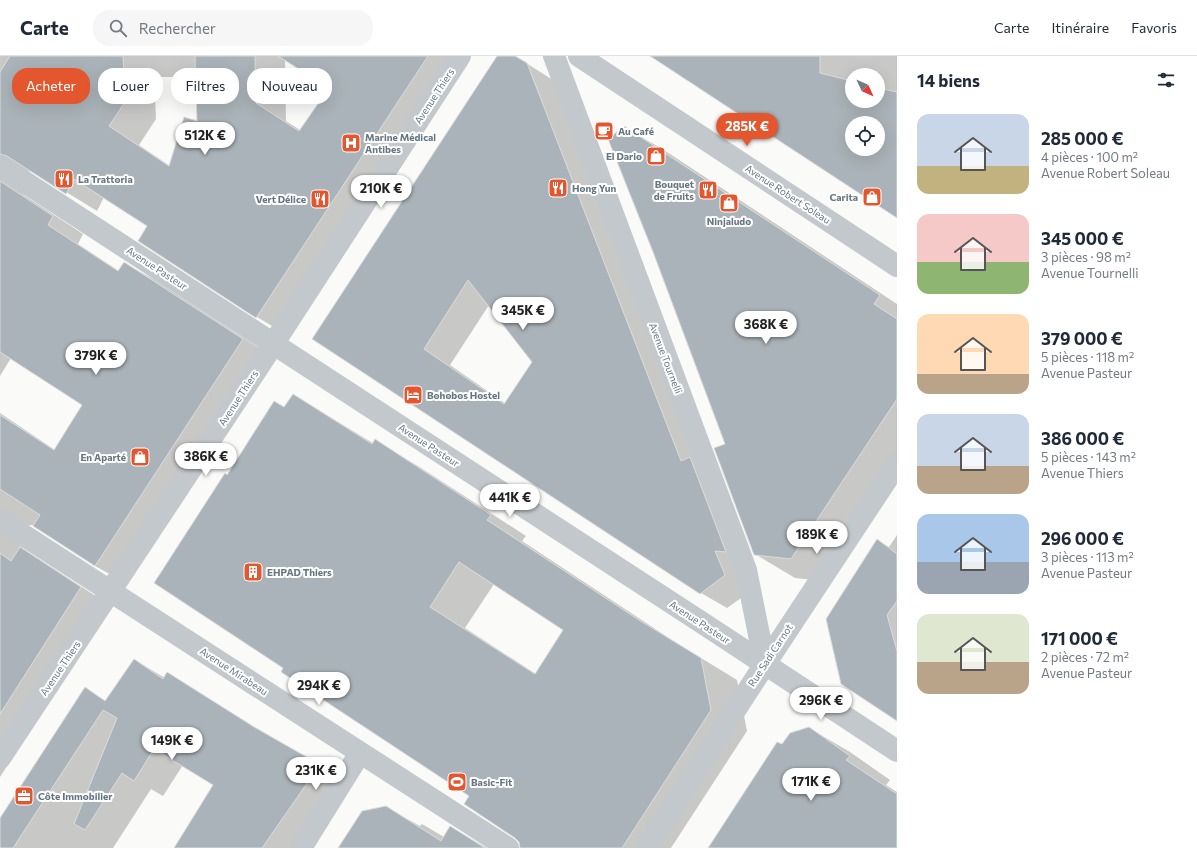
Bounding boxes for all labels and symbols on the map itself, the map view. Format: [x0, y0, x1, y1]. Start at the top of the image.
street label: Avenue Thiers [412, 66, 457, 126]
north arrow [845, 68, 885, 108]
pin: 285K € [714, 113, 780, 147]
cafe icon: Au Café [593, 120, 615, 142]
pin: 512K € [172, 122, 238, 156]
place label: Au Café [618, 125, 654, 137]
place label: Marine Médical Antibes [365, 131, 436, 155]
hospital icon: Marine Médical Antibes [340, 132, 362, 154]
shop icon: El Dario [645, 145, 667, 167]
place label: El Dario [606, 150, 642, 162]
street label: Avenue Robert Soleau [743, 162, 833, 226]
restaurant icon: La Trattoria [53, 168, 75, 190]
place label: La Trattoria [78, 173, 133, 185]
pin: 210K € [348, 175, 414, 209]
restaurant icon: Hong Yun [547, 177, 569, 199]
place label: Bouquet de Fruits [654, 178, 694, 202]
restaurant icon: Bouquet de Fruits [697, 179, 719, 201]
place label: Hong Yun [572, 182, 617, 194]
shop icon: Carita [861, 186, 883, 208]
restaurant icon: Vert Délice [309, 188, 331, 210]
place label: Carita [829, 191, 858, 203]
shop icon: Ninjaludo [718, 192, 740, 214]
place label: Vert Délice [256, 193, 306, 205]
place label: Ninjaludo [707, 215, 751, 227]
street label: Avenue Pasteur [124, 244, 190, 292]
pin: 345K € [490, 297, 556, 331]
pin: 368K € [733, 311, 799, 345]
street label: Avenue Tournelli [647, 321, 685, 395]
pin: 379K € [63, 342, 129, 376]
street label: Avenue Thiers [216, 368, 261, 428]
hotel icon: Bohobos Hostel [402, 384, 424, 406]
place label: Bohobos Hostel [427, 389, 500, 401]
street label: Avenue Pasteur [396, 421, 462, 469]
pin: 386K € [173, 443, 239, 477]
shop icon: En Aparté [129, 446, 151, 468]
place label: En Aparté [80, 451, 126, 463]
pin: 441K € [477, 484, 543, 518]
pin: 189K € [784, 521, 850, 555]
building icon: EHPAD Thiers [242, 561, 264, 583]
place label: EHPAD Thiers [267, 566, 332, 578]
street label: Avenue Pasteur [667, 598, 733, 646]
street label: Rue Sadi Carnot [745, 621, 795, 689]
street label: Avenue Thiers [37, 638, 83, 698]
street label: Avenue Mirabeau [198, 645, 270, 697]
pin: 294K € [286, 672, 352, 706]
pin: 296K € [788, 687, 854, 721]
pin: 149K € [139, 727, 205, 761]
pin: 231K € [283, 757, 349, 791]
pin: 171K € [778, 768, 844, 802]
sports icon: Basic-Fit [446, 771, 468, 793]
place label: Basic-Fit [471, 776, 512, 788]
office icon: Côte Immobilier [13, 785, 35, 807]
place label: Côte Immobilier [38, 790, 112, 802]

